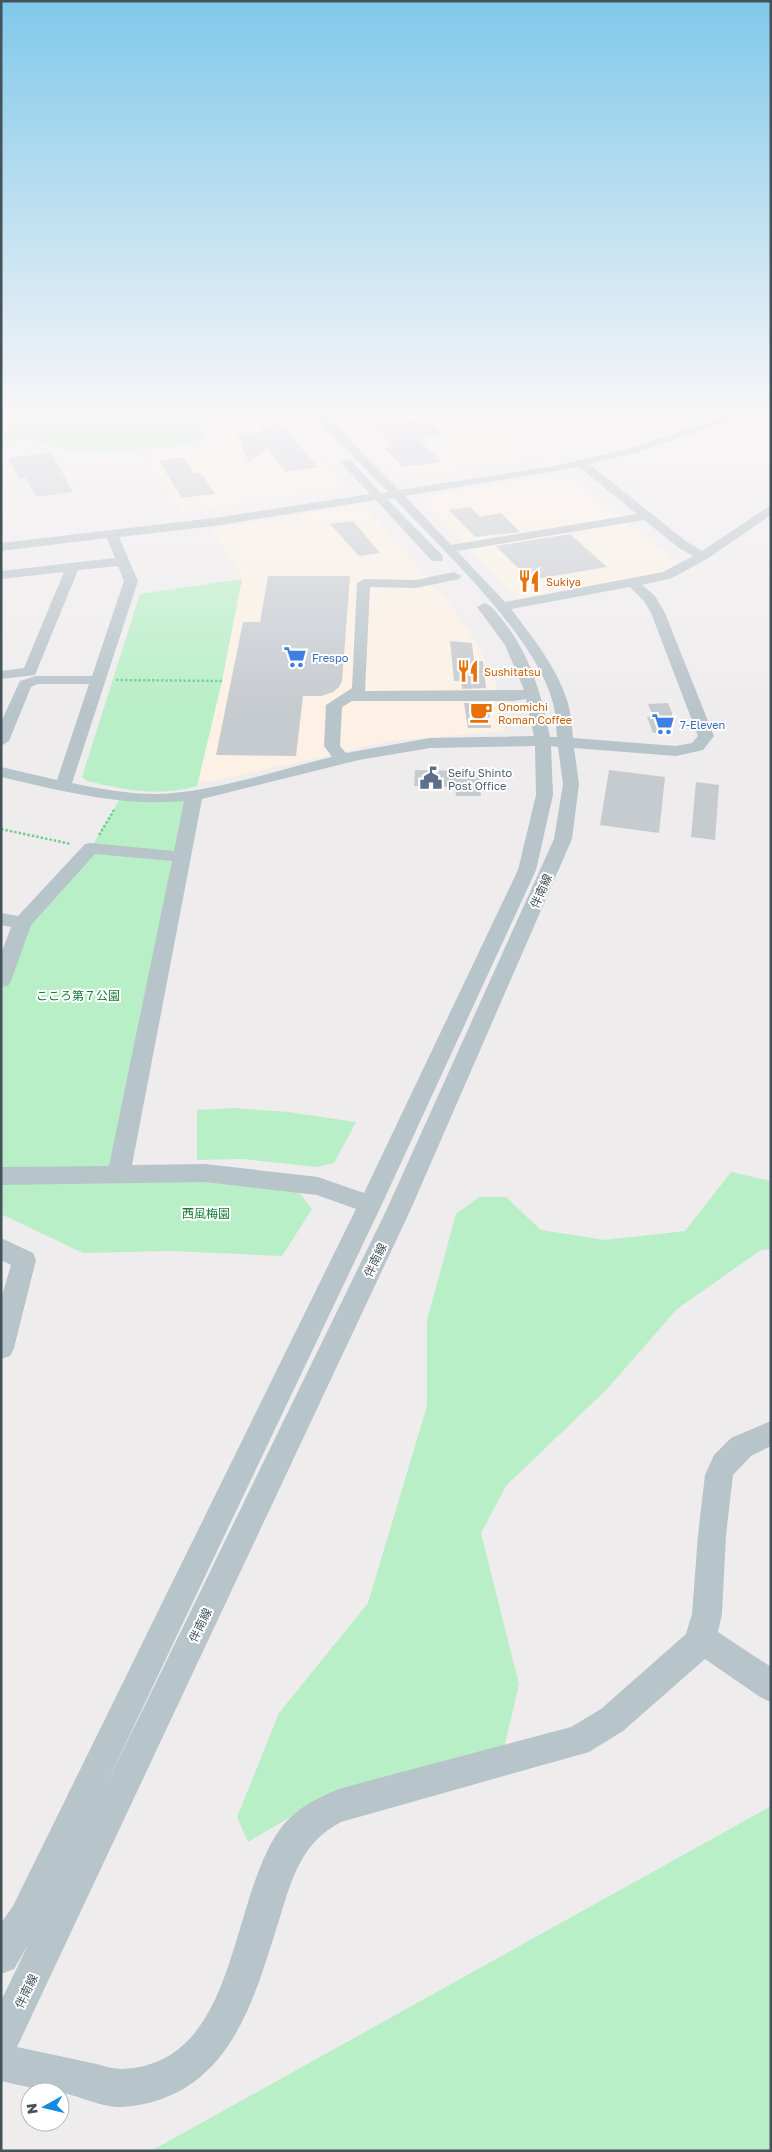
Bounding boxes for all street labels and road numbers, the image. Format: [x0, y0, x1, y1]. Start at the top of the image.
street label: 伴南線 [527, 871, 555, 911]
street label: 伴南線 [360, 1241, 390, 1279]
street label: 伴南線 [185, 1606, 215, 1644]
street label: 伴南線 [11, 1972, 41, 2010]

